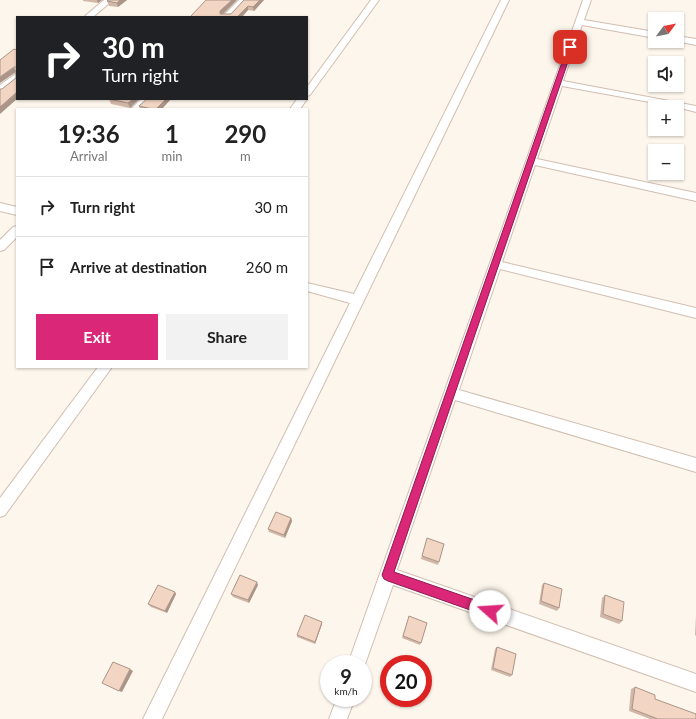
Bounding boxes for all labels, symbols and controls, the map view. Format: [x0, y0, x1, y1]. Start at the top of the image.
north arrow [648, 12, 684, 48]
map controls [648, 12, 684, 180]
text: 30 m [102, 30, 165, 64]
pin [553, 30, 587, 64]
icon: right [36, 32, 88, 84]
icon: arrive [559, 36, 581, 58]
button: sound [648, 56, 684, 92]
text: Turn right [102, 64, 179, 86]
button: + [648, 100, 684, 136]
text: 19:36 [58, 119, 120, 148]
text: 1 [165, 119, 179, 148]
text: 290 [224, 119, 266, 148]
button: − [648, 144, 684, 180]
text: Arrival [70, 148, 107, 164]
text: min [162, 148, 183, 164]
text: m [240, 148, 251, 164]
icon: right [36, 196, 58, 218]
text: Turn right [70, 198, 135, 216]
text: 30 m [254, 198, 288, 216]
icon: arrive [36, 256, 58, 278]
text: Arrive at destination [70, 258, 207, 276]
text: 260 m [246, 258, 288, 276]
button: Exit [36, 314, 158, 360]
button: Share [166, 314, 288, 360]
position arrow [469, 590, 511, 632]
speed limit sign: 20 [380, 655, 432, 707]
text: 9 [340, 664, 352, 688]
text: km/h [334, 685, 358, 697]

